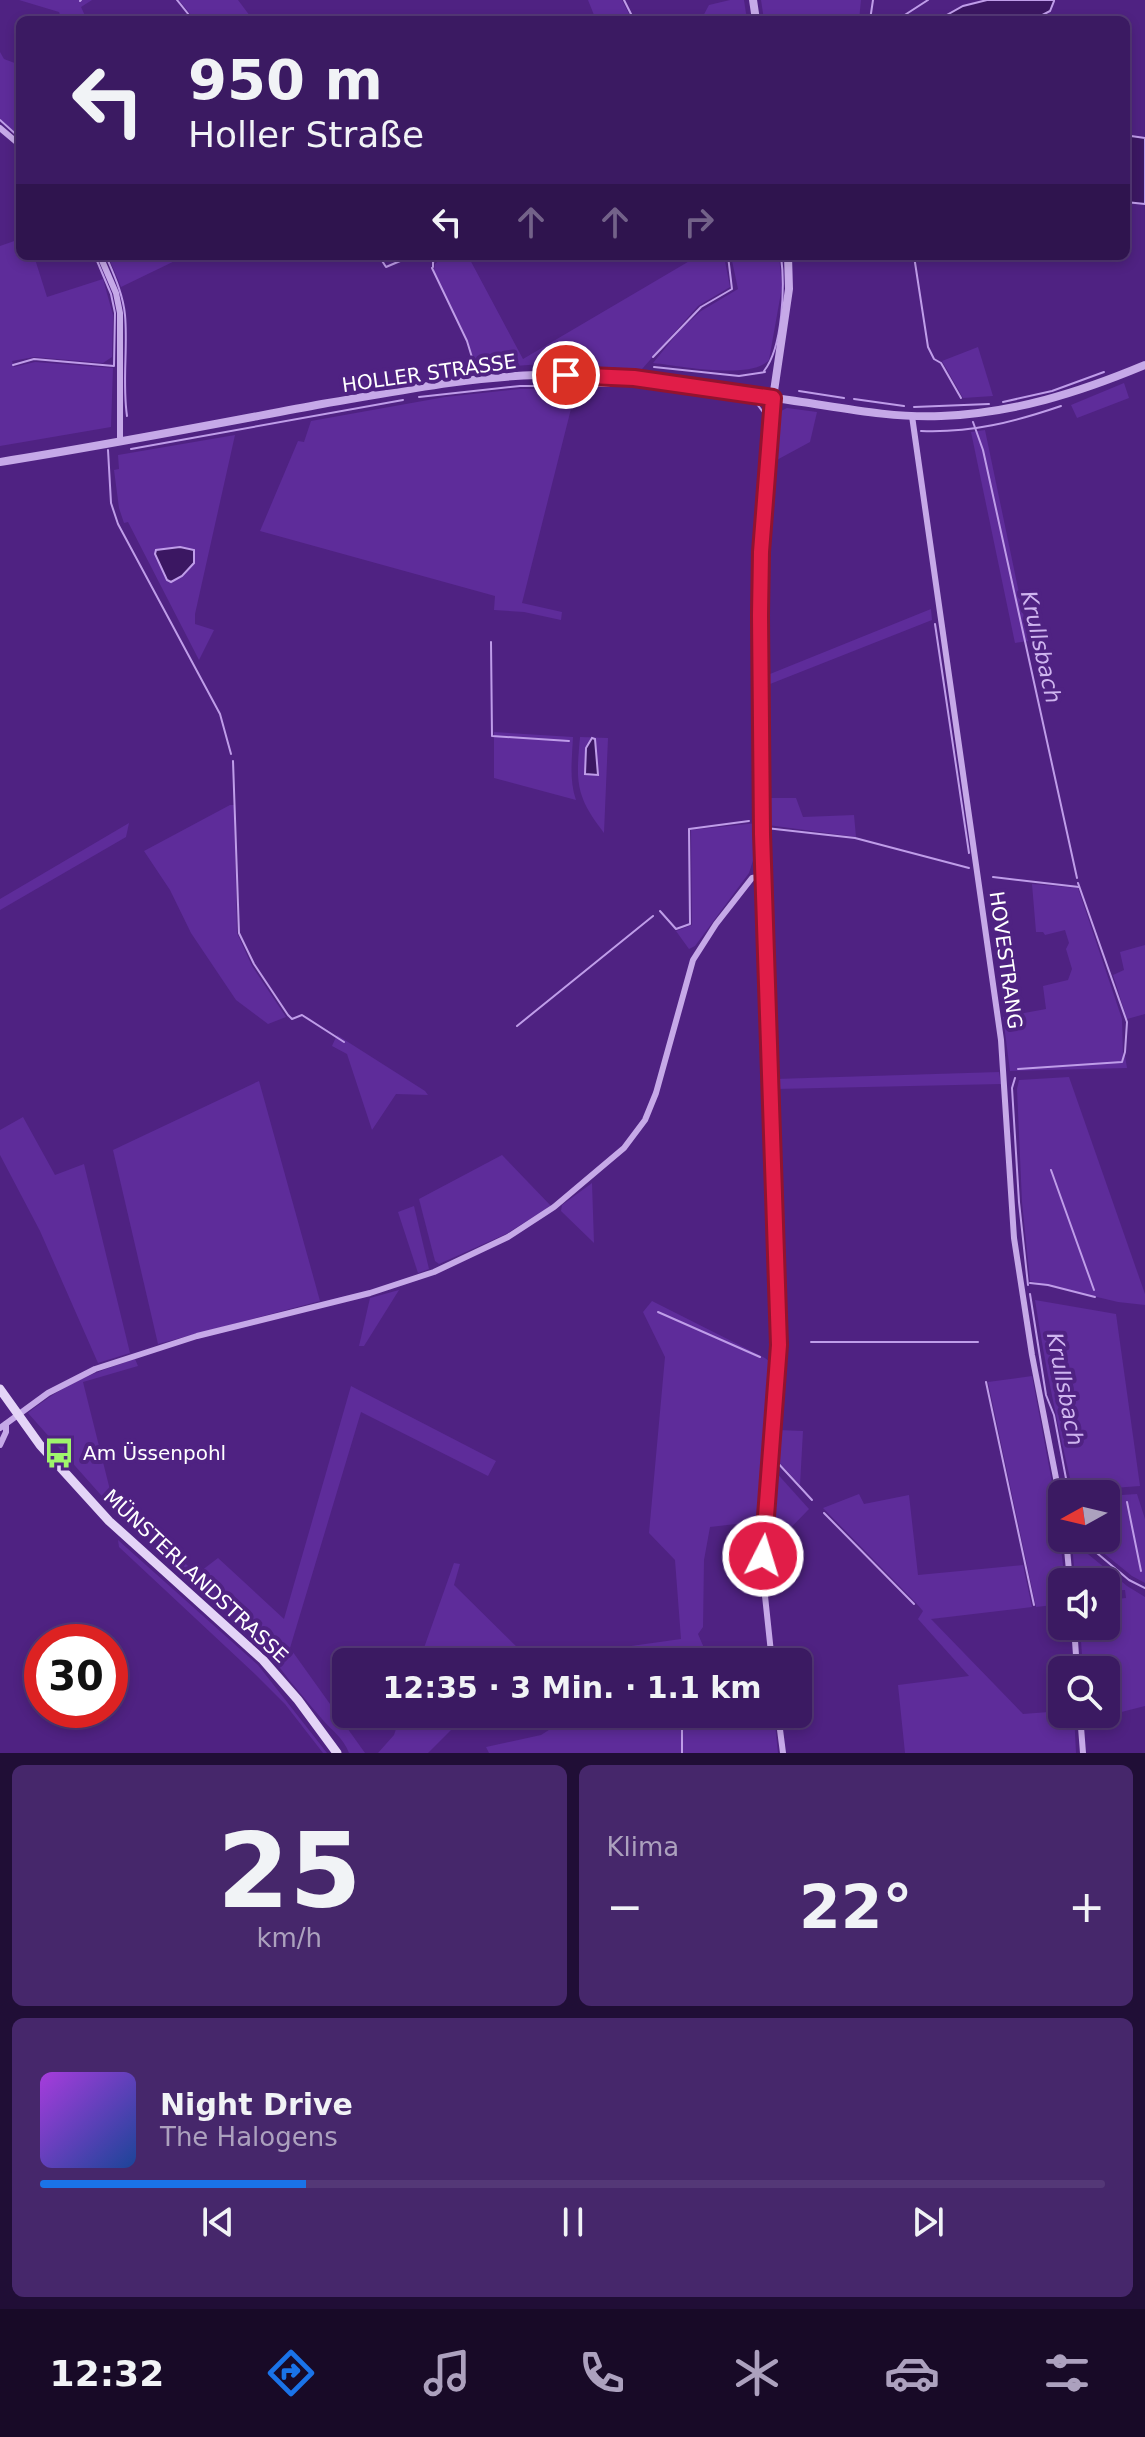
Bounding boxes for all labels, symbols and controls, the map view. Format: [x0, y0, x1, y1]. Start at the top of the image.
text: 950 m [188, 47, 383, 112]
icon: left [56, 48, 160, 152]
text: Holler Straße [188, 114, 424, 155]
icon: left [425, 200, 469, 244]
icon: ahead [509, 200, 553, 244]
icon: ahead [593, 200, 637, 244]
icon: right [677, 200, 721, 244]
pin [532, 341, 600, 409]
street label: HOLLER STRASSE [340, 349, 518, 397]
icon: arrive [544, 353, 588, 397]
water label: Krullsbach [1016, 588, 1066, 706]
street label: HOVESTRANG [984, 890, 1028, 1030]
water label: Krullsbach [1042, 1330, 1088, 1448]
bus stop icon: Am Üssenpohl [42, 1436, 76, 1470]
place label: Am Üssenpohl [83, 1441, 226, 1465]
north arrow [1048, 1480, 1120, 1552]
map controls [1048, 1480, 1120, 1728]
street label: MÜNSTERLANDSTRASSE [99, 1484, 293, 1668]
position arrow [721, 1514, 805, 1598]
button: sound [1048, 1568, 1120, 1640]
speed limit sign: 30 [24, 1624, 128, 1728]
button: search [1048, 1656, 1120, 1728]
text: 12:35 · 3 Min. · 1.1 km [382, 1670, 762, 1705]
text: 25 [217, 1810, 362, 1932]
text: Klima [607, 1832, 679, 1862]
text: 22° [799, 1872, 913, 1942]
text: − [607, 1881, 643, 1932]
text: + [1068, 1881, 1105, 1932]
text: km/h [256, 1923, 322, 1953]
text: Night Drive [160, 2087, 353, 2122]
text: The Halogens [160, 2122, 338, 2152]
icon: previous [196, 2200, 240, 2244]
icon: pause [551, 2200, 595, 2244]
icon: next [906, 2200, 950, 2244]
icon: directions [263, 2345, 319, 2401]
icon: music [419, 2345, 475, 2401]
icon: phone [574, 2345, 630, 2401]
icon: climate [729, 2345, 785, 2401]
icon: car [884, 2345, 940, 2401]
icon: filters [1039, 2345, 1095, 2401]
text: 12:32 [50, 2353, 164, 2394]

